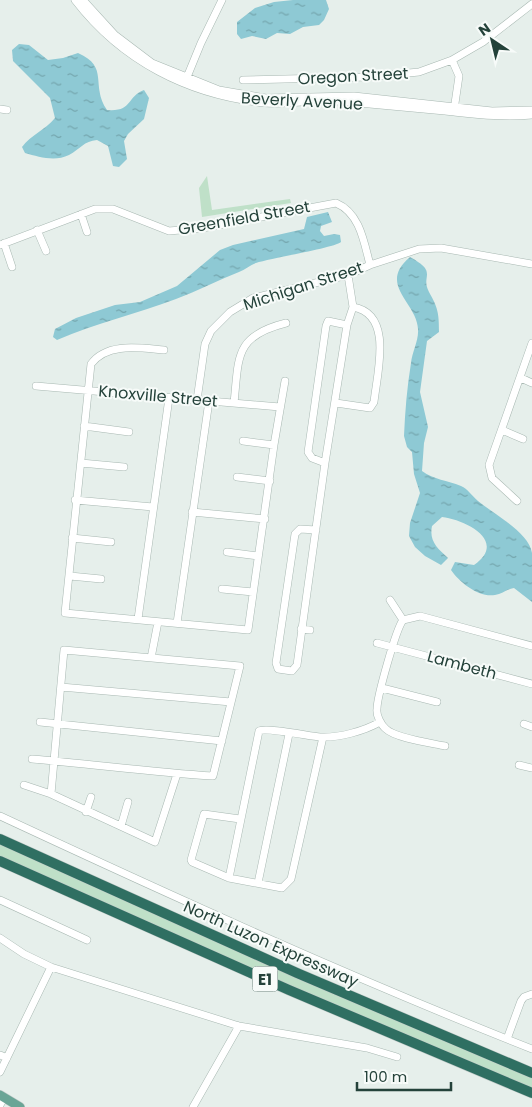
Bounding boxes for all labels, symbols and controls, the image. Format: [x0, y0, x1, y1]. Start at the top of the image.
north arrow [467, 15, 517, 65]
text: N [474, 18, 495, 41]
street label: Oregon Street [297, 62, 409, 90]
street label: Beverly Avenue [241, 86, 364, 116]
street label: Greenfield Street [176, 195, 312, 241]
street label: Michigan Street [240, 256, 366, 316]
street label: Knoxville Street [97, 379, 219, 413]
street label: Lambeth [425, 645, 499, 685]
street label: North Luzon Expressway [180, 895, 362, 993]
road number: E1 [252, 966, 278, 992]
scale bar [357, 1060, 451, 1092]
text: 100 m [364, 1066, 407, 1087]

